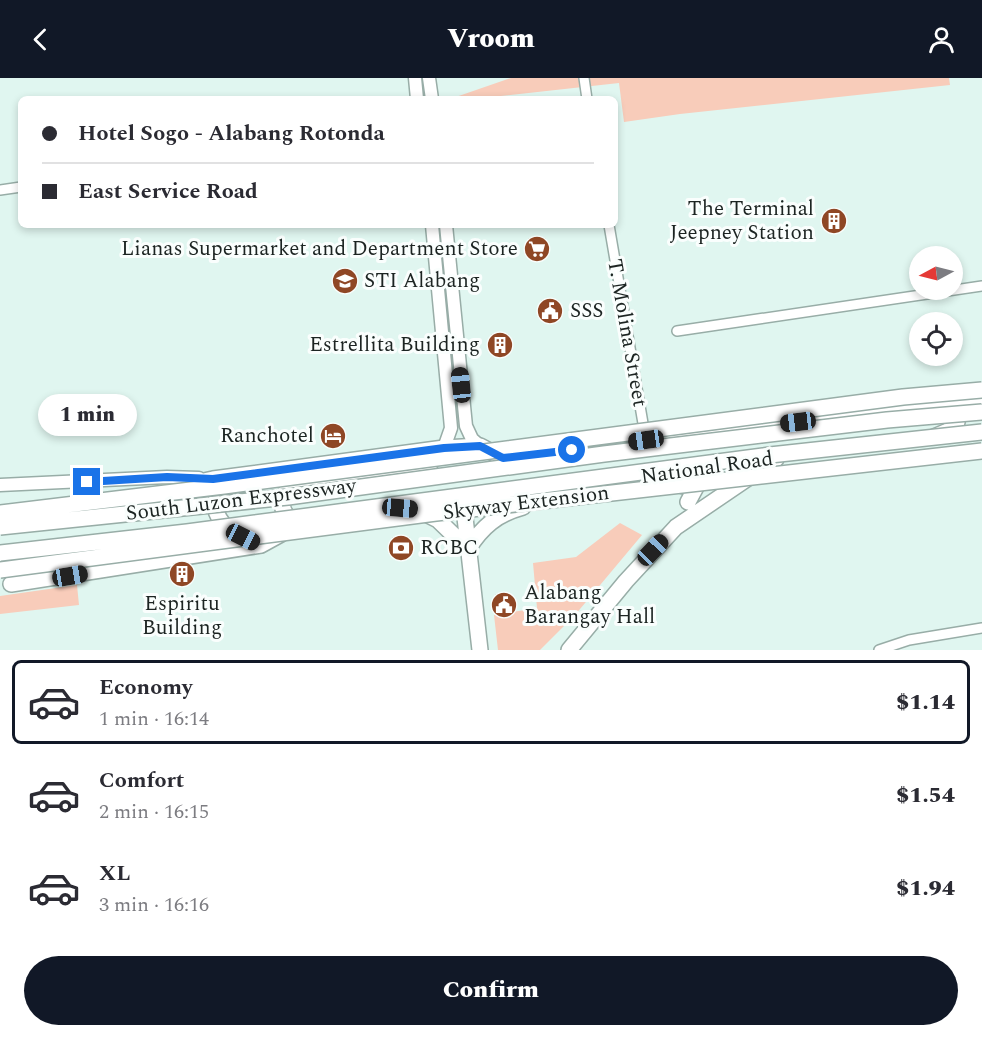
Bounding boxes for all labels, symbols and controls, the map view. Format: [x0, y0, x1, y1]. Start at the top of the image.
text: Vroom [447, 18, 535, 60]
icon: back [24, 23, 57, 56]
icon: person [925, 23, 958, 56]
text: Hotel Sogo - Alabang Rotonda [78, 117, 385, 150]
text: East Service Road [78, 175, 258, 208]
place label: The Terminal Jeepney Station [670, 193, 814, 249]
building icon: The Terminal Jeepney Station [819, 206, 849, 236]
place label: Lianas Supermarket and Department Store [121, 233, 518, 265]
supermarket icon: Lianas Supermarket and Department Store [522, 234, 552, 264]
north arrow [909, 246, 963, 300]
map controls [909, 246, 963, 366]
street label: T. Molina Street [598, 256, 656, 410]
place label: STI Alabang [364, 265, 480, 297]
school or university icon: STI Alabang [330, 266, 360, 296]
place label: SSS [570, 295, 603, 327]
public building icon: SSS [535, 296, 565, 326]
button: locate [909, 312, 963, 366]
place label: Estrellita Building [309, 329, 480, 361]
building icon: Estrellita Building [485, 330, 515, 360]
car [450, 366, 472, 404]
callout: 1 min [38, 395, 136, 437]
text: 1 min [60, 400, 115, 430]
car [779, 411, 817, 433]
place label: Ranchotel [220, 420, 314, 452]
hotel icon: Ranchotel [318, 421, 348, 451]
car [627, 429, 665, 451]
route start [558, 436, 585, 463]
street label: National Road [639, 443, 775, 493]
route end [73, 468, 100, 495]
street label: South Luzon Expressway [124, 470, 359, 530]
street label: Skyway Extension [441, 477, 611, 529]
car [381, 497, 419, 519]
car [223, 521, 263, 553]
car [634, 531, 672, 569]
place label: RCBC [420, 532, 478, 564]
bank icon: RCBC [386, 533, 416, 563]
building icon: Espiritu Building [167, 559, 197, 589]
car [51, 564, 89, 588]
place label: Alabang Barangay Hall [524, 577, 655, 633]
place label: Espiritu Building [142, 588, 222, 644]
public building icon: Alabang Barangay Hall [489, 590, 519, 620]
text: Economy [99, 671, 192, 704]
icon: car [27, 675, 81, 729]
text: $1.14 [896, 686, 955, 719]
text: 1 min · 16:14 [99, 704, 209, 734]
text: Comfort [99, 764, 184, 797]
icon: car [27, 768, 81, 822]
text: $1.54 [896, 779, 955, 812]
text: 2 min · 16:15 [99, 797, 209, 827]
text: XL [99, 857, 130, 890]
icon: car [27, 861, 81, 915]
text: $1.94 [896, 872, 955, 905]
text: 3 min · 16:16 [99, 890, 209, 920]
button: Confirm [24, 956, 958, 1025]

